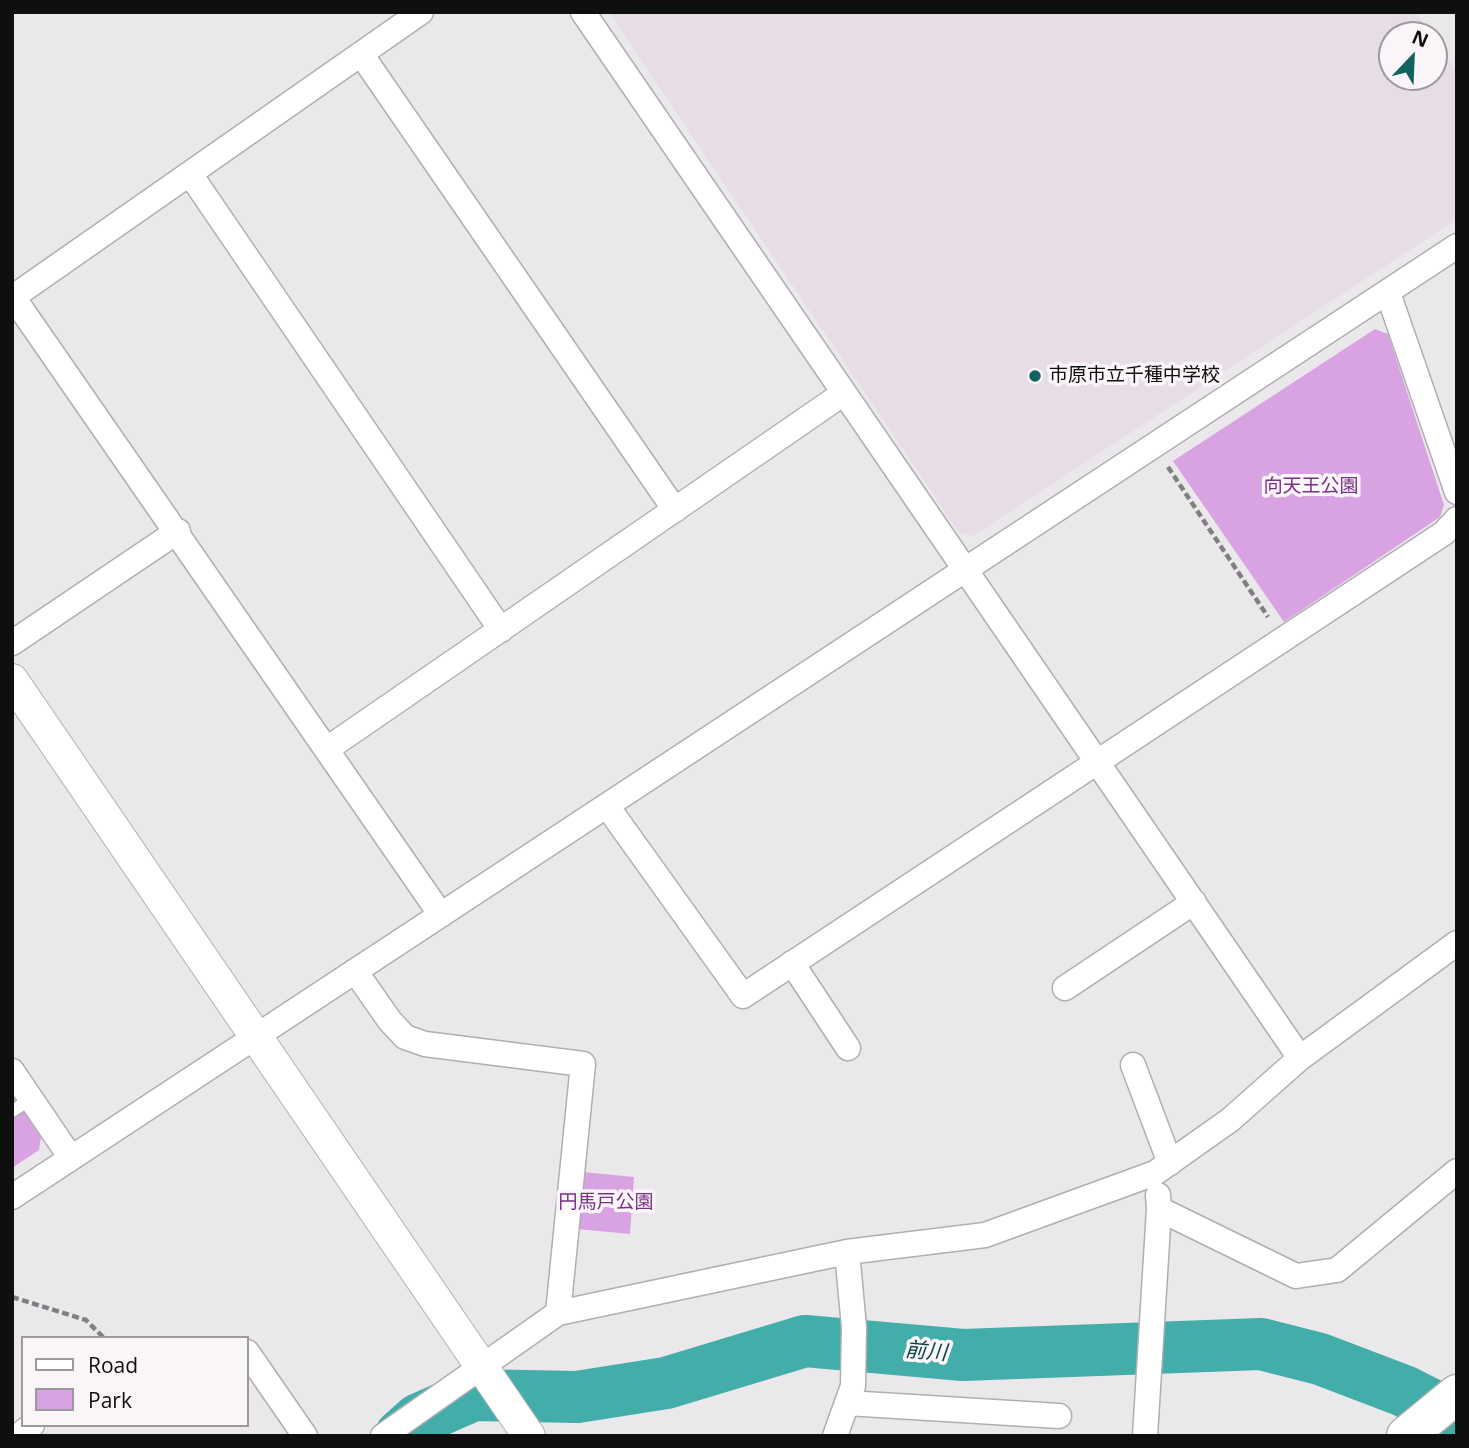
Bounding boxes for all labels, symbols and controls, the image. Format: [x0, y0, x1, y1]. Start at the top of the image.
north arrow [1378, 21, 1448, 91]
text: N [1408, 24, 1433, 53]
place label: 市原市立千種中学校 [1049, 365, 1220, 387]
marker: 市原市立千種中学校 [1027, 368, 1043, 384]
park label: 向天王公園 [1264, 476, 1358, 498]
park label: 円馬戸公園 [559, 1192, 653, 1214]
legend [21, 1336, 248, 1427]
water label: 前川 [904, 1338, 948, 1366]
text: Road [88, 1351, 138, 1379]
text: Park [88, 1386, 132, 1414]

